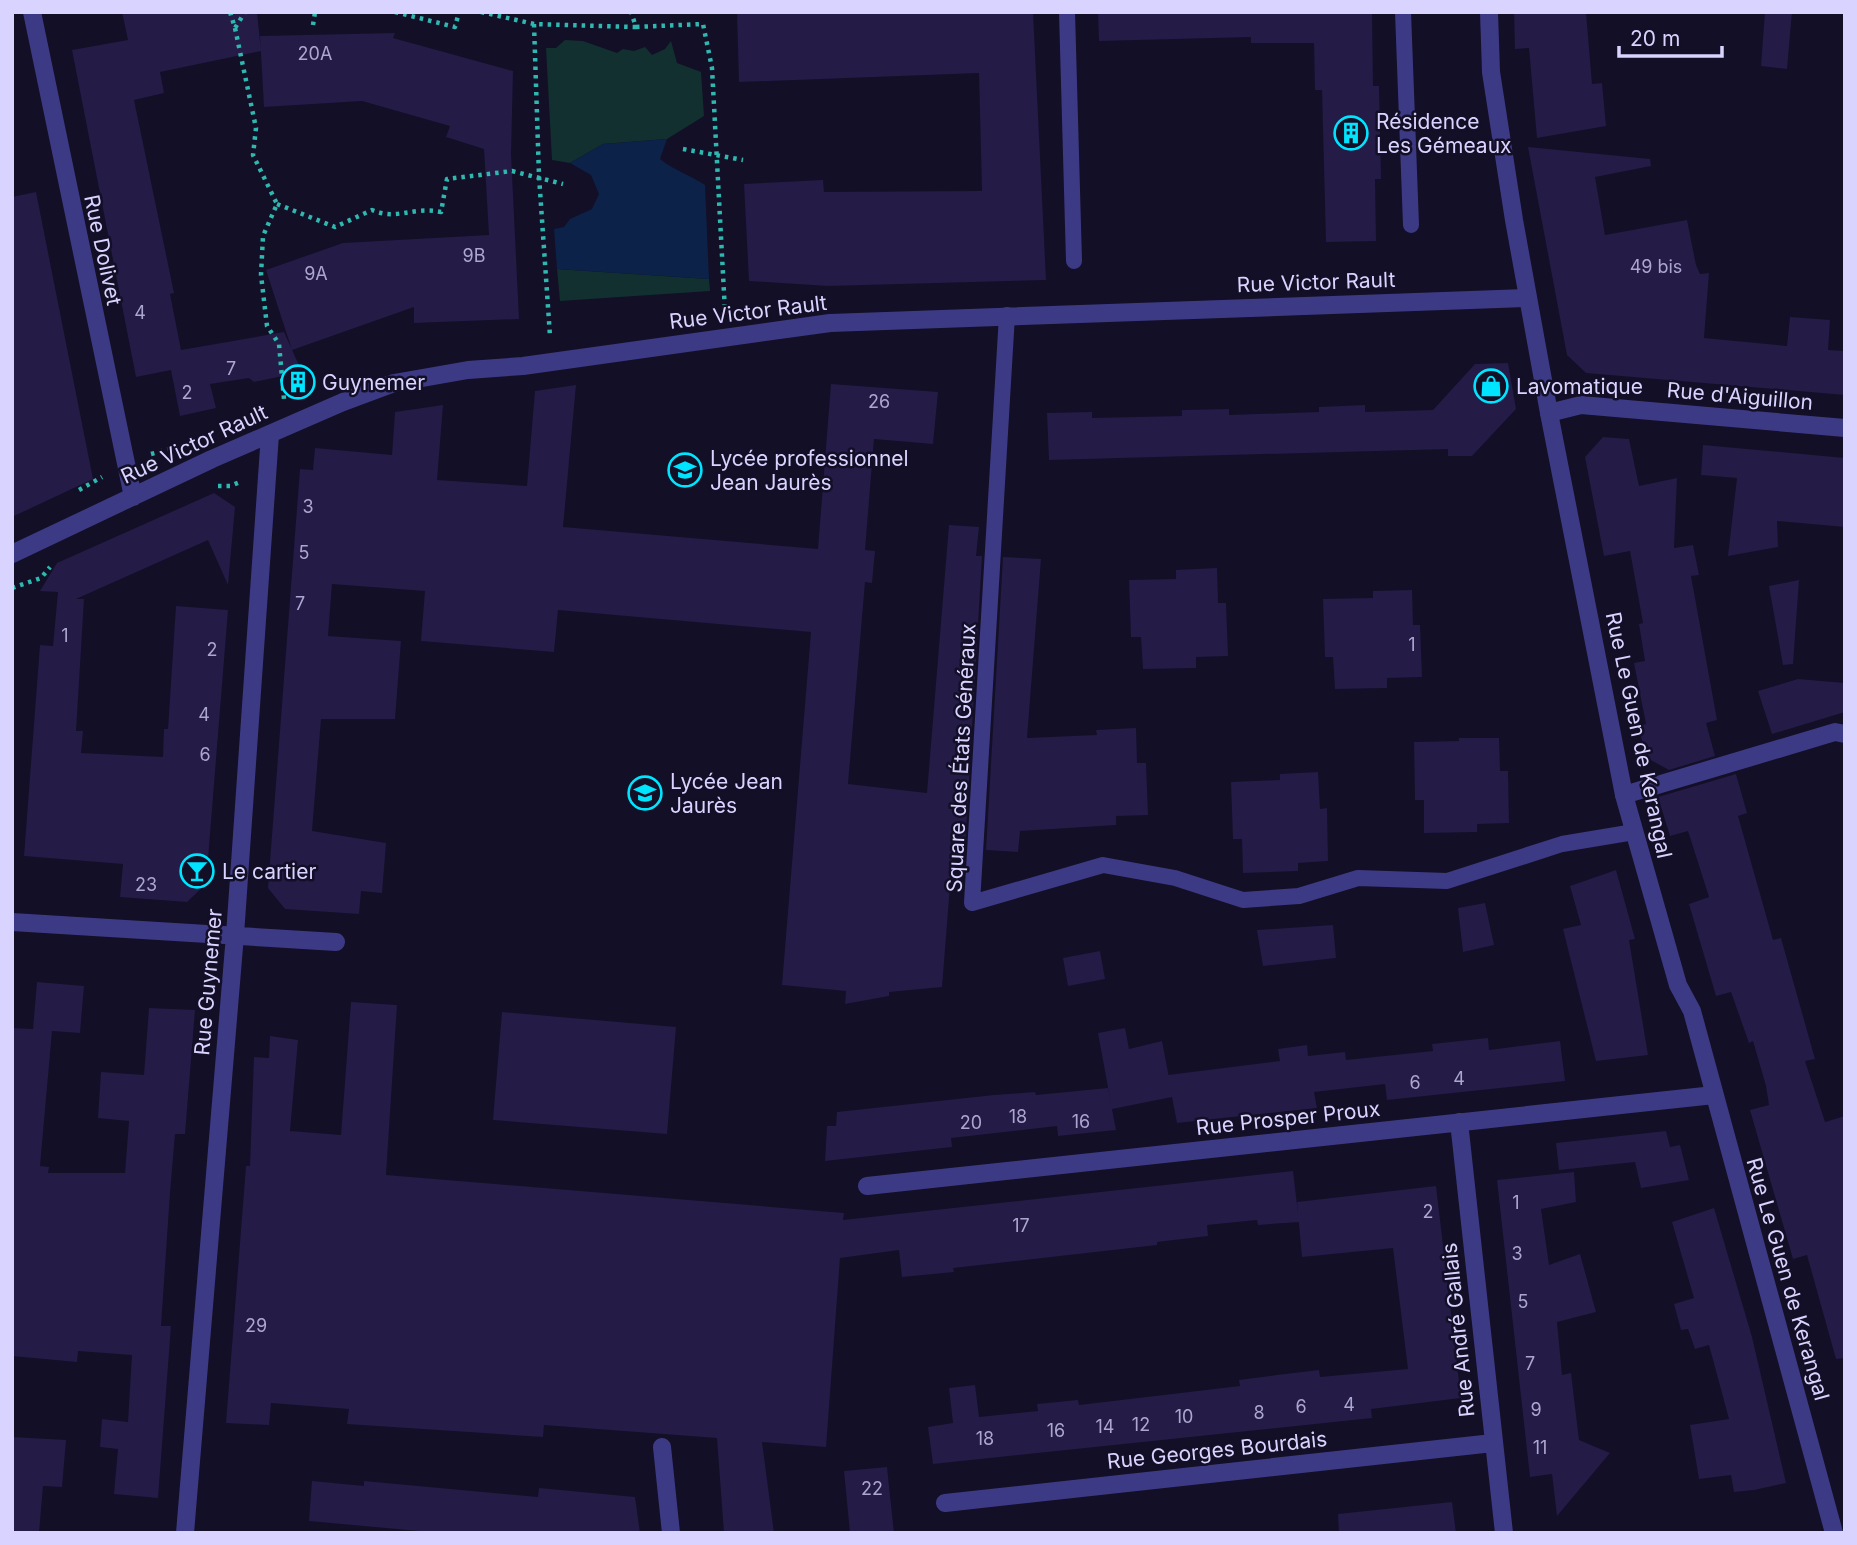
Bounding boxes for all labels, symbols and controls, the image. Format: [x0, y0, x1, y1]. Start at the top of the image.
scale bar [1619, 14, 1722, 58]
text: 20 m [1630, 26, 1680, 51]
house number: 20A [298, 43, 332, 64]
place label: Résidence Les Gémeaux [1376, 109, 1512, 158]
building icon: Résidence Les Gémeaux [1332, 114, 1370, 152]
street label: Rue Dolivet [79, 192, 127, 308]
house number: 9B [463, 245, 485, 266]
house number: 49 bis [1630, 256, 1682, 277]
house number: 9A [304, 263, 328, 284]
street label: Rue Victor Rault [1236, 267, 1396, 297]
street label: Rue Victor Rault [668, 290, 828, 334]
house number: 4 [134, 302, 146, 323]
house number: 7 [226, 358, 236, 379]
building icon: Guynemer [279, 363, 317, 401]
shop icon: Lavomatique [1472, 367, 1510, 405]
place label: Guynemer [322, 370, 425, 395]
place label: Lavomatique [1516, 374, 1643, 399]
street label: Rue d'Aiguillon [1666, 377, 1814, 415]
house number: 2 [182, 382, 192, 403]
house number: 26 [868, 391, 890, 412]
street label: Rue Victor Rault [117, 399, 271, 489]
place label: Lycée professionnel Jean Jaurès [710, 446, 909, 495]
school or university icon: Lycée professionnel Jean Jaurès [666, 451, 704, 489]
house number: 3 [302, 496, 314, 517]
house number: 5 [299, 542, 309, 563]
house number: 7 [295, 593, 305, 614]
street label: Rue Le Guen de Kerangal [1601, 610, 1677, 860]
street label: Square des États Généraux [940, 623, 981, 893]
house number: 1 [61, 625, 69, 646]
house number: 1 [1408, 634, 1416, 655]
house number: 2 [207, 639, 217, 660]
house number: 4 [198, 704, 210, 725]
house number: 6 [199, 744, 211, 765]
place label: Lycée Jean Jaurès [670, 769, 783, 818]
school or university icon: Lycée Jean Jaurès [626, 774, 664, 812]
bar icon: Le cartier [178, 852, 216, 890]
place label: Le cartier [222, 859, 316, 884]
house number: 23 [135, 874, 157, 895]
street label: Rue Guynemer [189, 908, 227, 1056]
house number: 4 [1453, 1068, 1465, 1089]
house number: 6 [1409, 1072, 1421, 1093]
street label: Rue Prosper Proux [1195, 1096, 1381, 1140]
house number: 18 [1009, 1106, 1027, 1127]
house number: 16 [1072, 1111, 1090, 1132]
house number: 20 [960, 1112, 982, 1133]
street label: Rue Le Guen de Kerangal [1741, 1155, 1835, 1403]
house number: 1 [1512, 1192, 1520, 1213]
house number: 2 [1423, 1201, 1433, 1222]
house number: 17 [1012, 1215, 1030, 1236]
street label: Rue André Gallais [1436, 1242, 1480, 1418]
house number: 3 [1511, 1243, 1523, 1264]
house number: 5 [1518, 1291, 1528, 1312]
house number: 29 [245, 1315, 267, 1336]
house number: 7 [1525, 1353, 1535, 1374]
house number: 4 [1343, 1394, 1355, 1415]
house number: 6 [1295, 1396, 1307, 1417]
house number: 9 [1530, 1399, 1542, 1420]
house number: 8 [1253, 1402, 1265, 1423]
house number: 10 [1175, 1406, 1193, 1427]
house number: 12 [1132, 1414, 1150, 1435]
house number: 14 [1096, 1416, 1114, 1437]
house number: 16 [1047, 1420, 1065, 1441]
street label: Rue Georges Bourdais [1106, 1426, 1328, 1474]
house number: 18 [976, 1428, 994, 1449]
house number: 11 [1533, 1437, 1547, 1458]
house number: 22 [861, 1478, 883, 1499]

